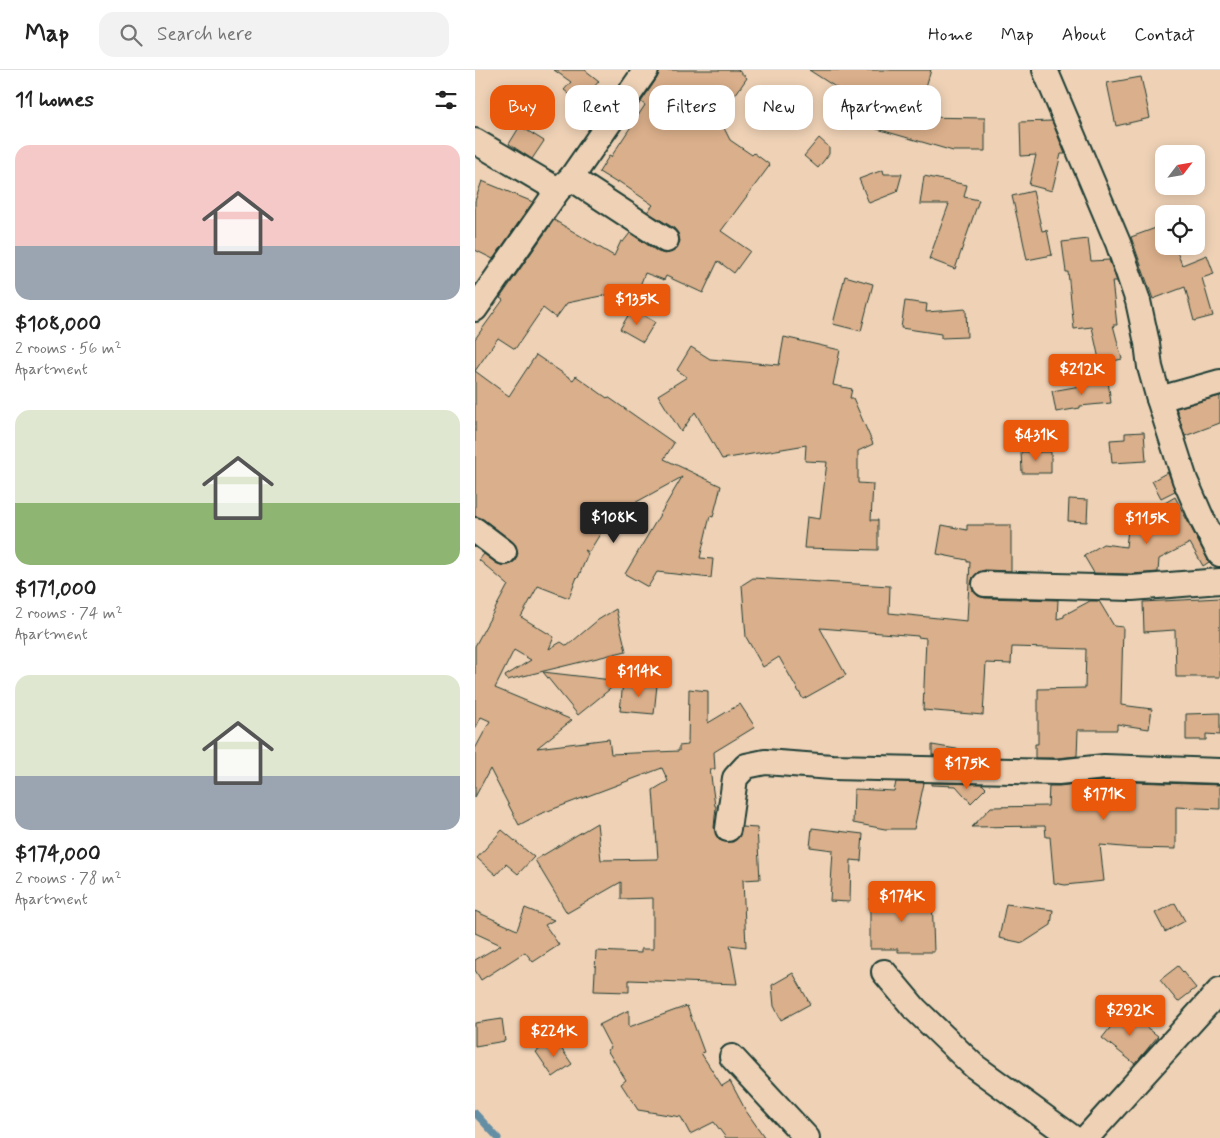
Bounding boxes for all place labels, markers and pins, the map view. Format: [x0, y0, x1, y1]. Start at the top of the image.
pin: $135K [602, 284, 672, 326]
pin: $212K [1047, 354, 1117, 396]
pin: $431K [1001, 420, 1071, 462]
pin: $108K [579, 502, 649, 544]
pin: $115K [1112, 502, 1182, 545]
pin: $114K [604, 656, 674, 698]
pin: $175K [932, 748, 1002, 790]
pin: $171K [1069, 778, 1139, 821]
pin: $174K [867, 880, 937, 923]
pin: $292K [1095, 994, 1165, 1037]
pin: $224K [519, 1016, 589, 1058]

